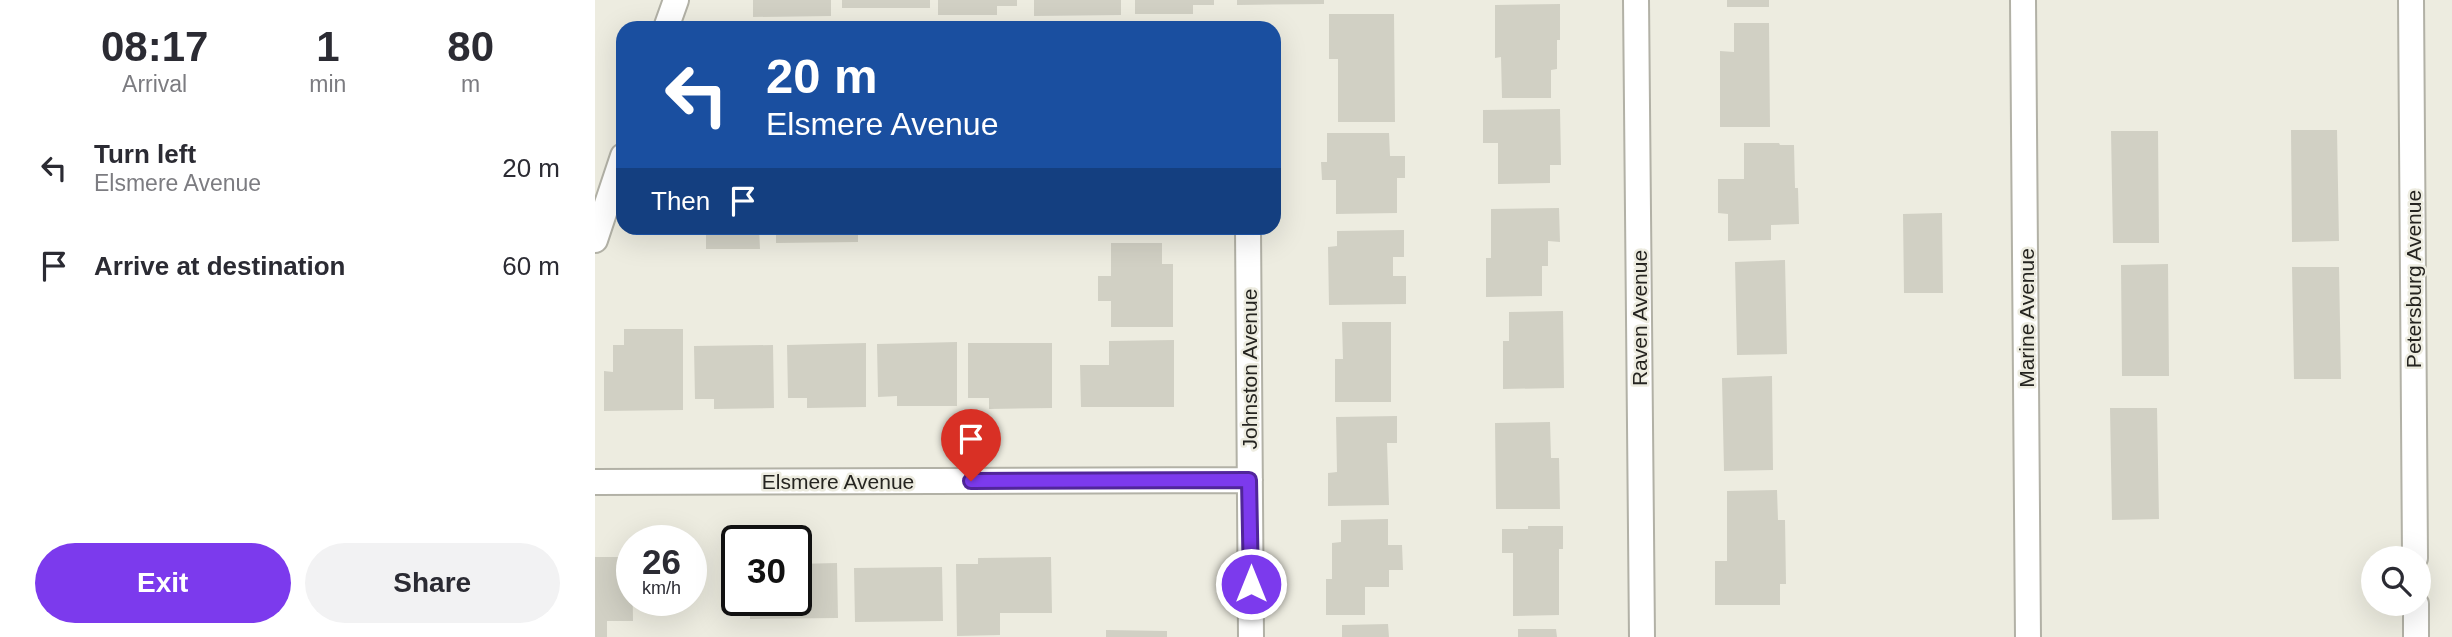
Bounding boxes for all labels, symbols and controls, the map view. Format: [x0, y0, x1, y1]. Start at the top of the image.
text: 08:17 [101, 23, 208, 70]
text: 1 [316, 23, 340, 70]
text: 80 [447, 23, 494, 70]
icon: left [651, 49, 742, 140]
text: 20 m [766, 49, 878, 103]
text: Arrival [122, 71, 187, 97]
text: min [309, 71, 346, 97]
text: m [461, 71, 480, 97]
text: Elsmere Avenue [766, 106, 998, 142]
text: Turn left [94, 139, 196, 169]
icon: left [35, 149, 73, 187]
text: 20 m [502, 153, 560, 183]
text: Elsmere Avenue [94, 170, 261, 196]
icon: arrive [724, 182, 762, 220]
text: Then [651, 186, 710, 216]
street label: Petersburg Avenue [2402, 190, 2425, 368]
icon: arrive [35, 247, 73, 285]
street label: Marine Avenue [2015, 248, 2038, 388]
street label: Raven Avenue [1628, 250, 1651, 386]
text: Arrive at destination [94, 251, 345, 281]
text: 60 m [502, 251, 560, 281]
street label: Johnston Avenue [1238, 289, 1261, 449]
pin [941, 409, 1001, 481]
icon: arrive [952, 420, 990, 458]
street label: Elsmere Avenue [762, 470, 914, 493]
speed limit sign: 30 [721, 525, 812, 616]
text: 26 [642, 542, 681, 581]
button: Exit [35, 543, 291, 623]
button: Share [305, 543, 560, 623]
map controls [2361, 546, 2431, 616]
button: search [2361, 546, 2431, 616]
position arrow [1214, 547, 1288, 621]
text: km/h [642, 578, 681, 598]

